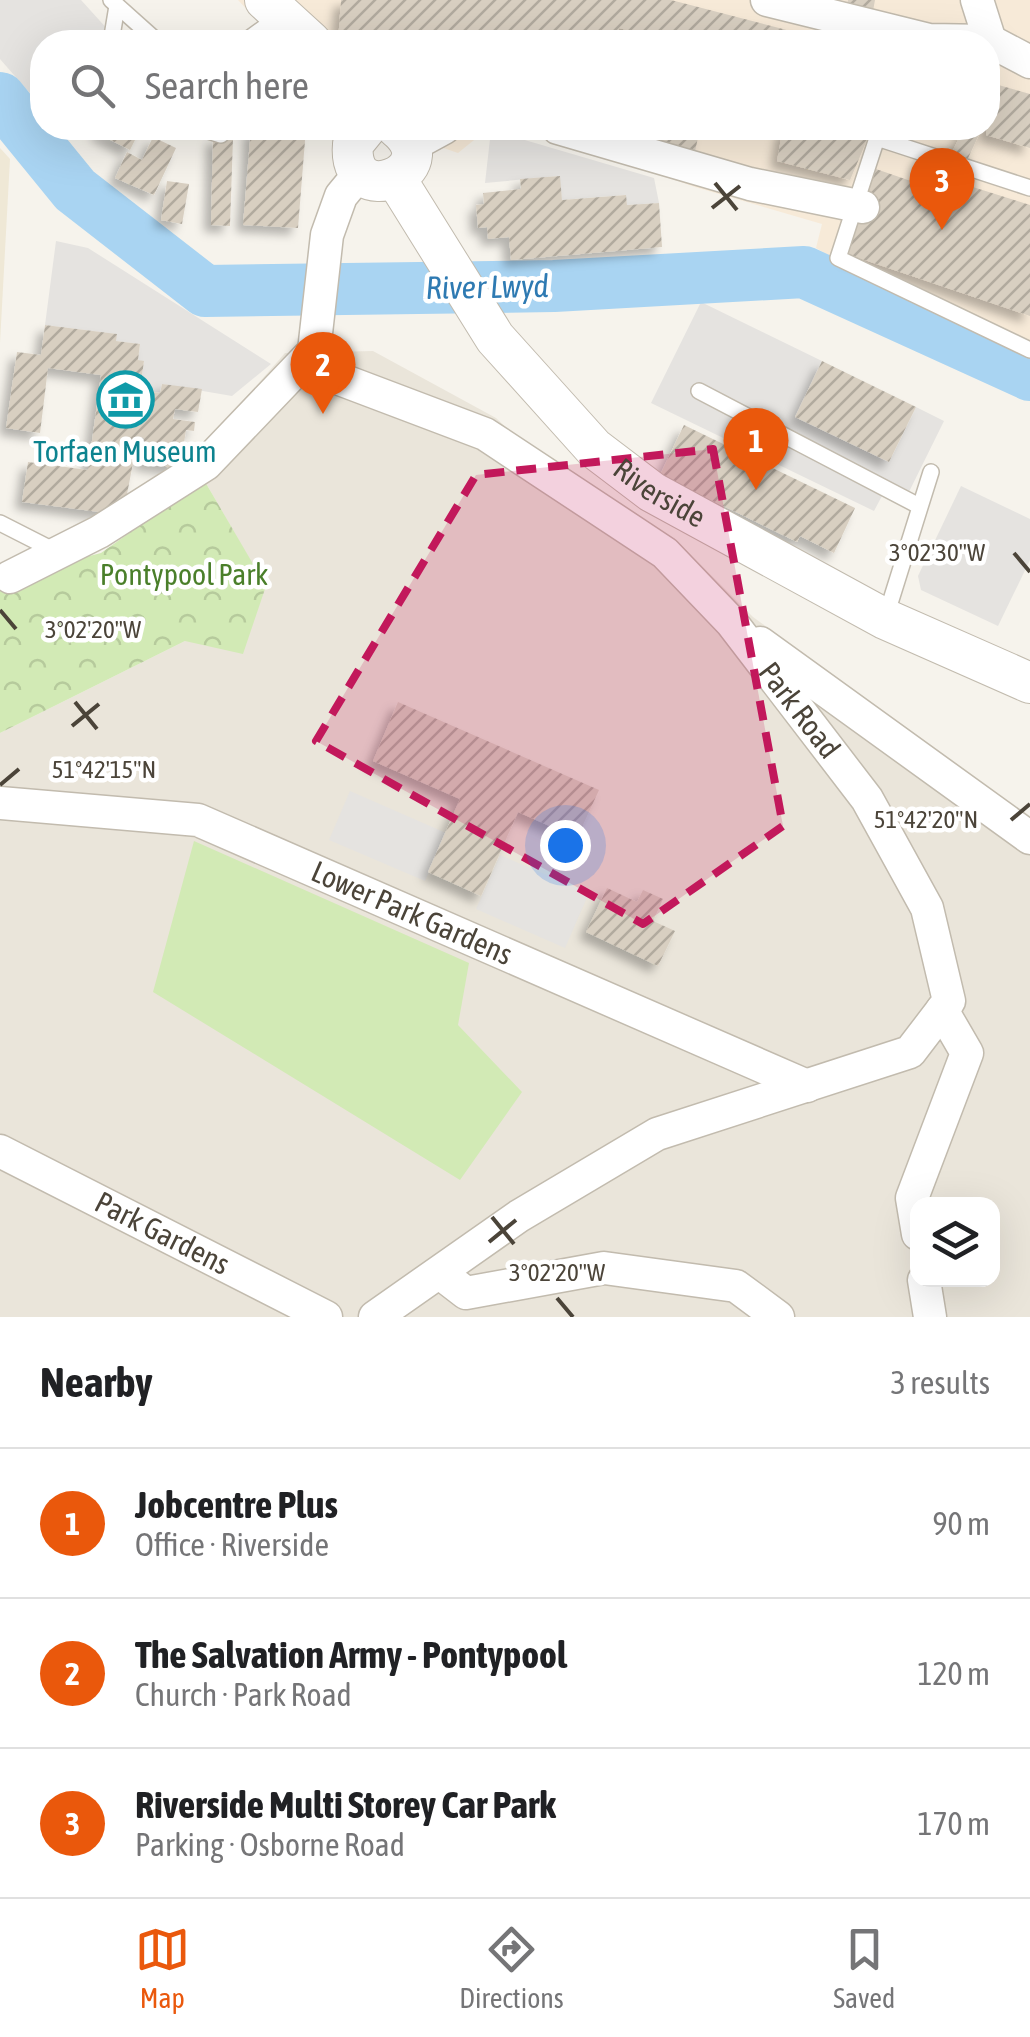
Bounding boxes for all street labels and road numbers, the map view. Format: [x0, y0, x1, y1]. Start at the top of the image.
street label: Riverside [607, 451, 711, 534]
street label: Park Road [752, 655, 847, 764]
street label: Lower Park Gardens [307, 854, 518, 971]
street label: Park Gardens [90, 1184, 235, 1281]

